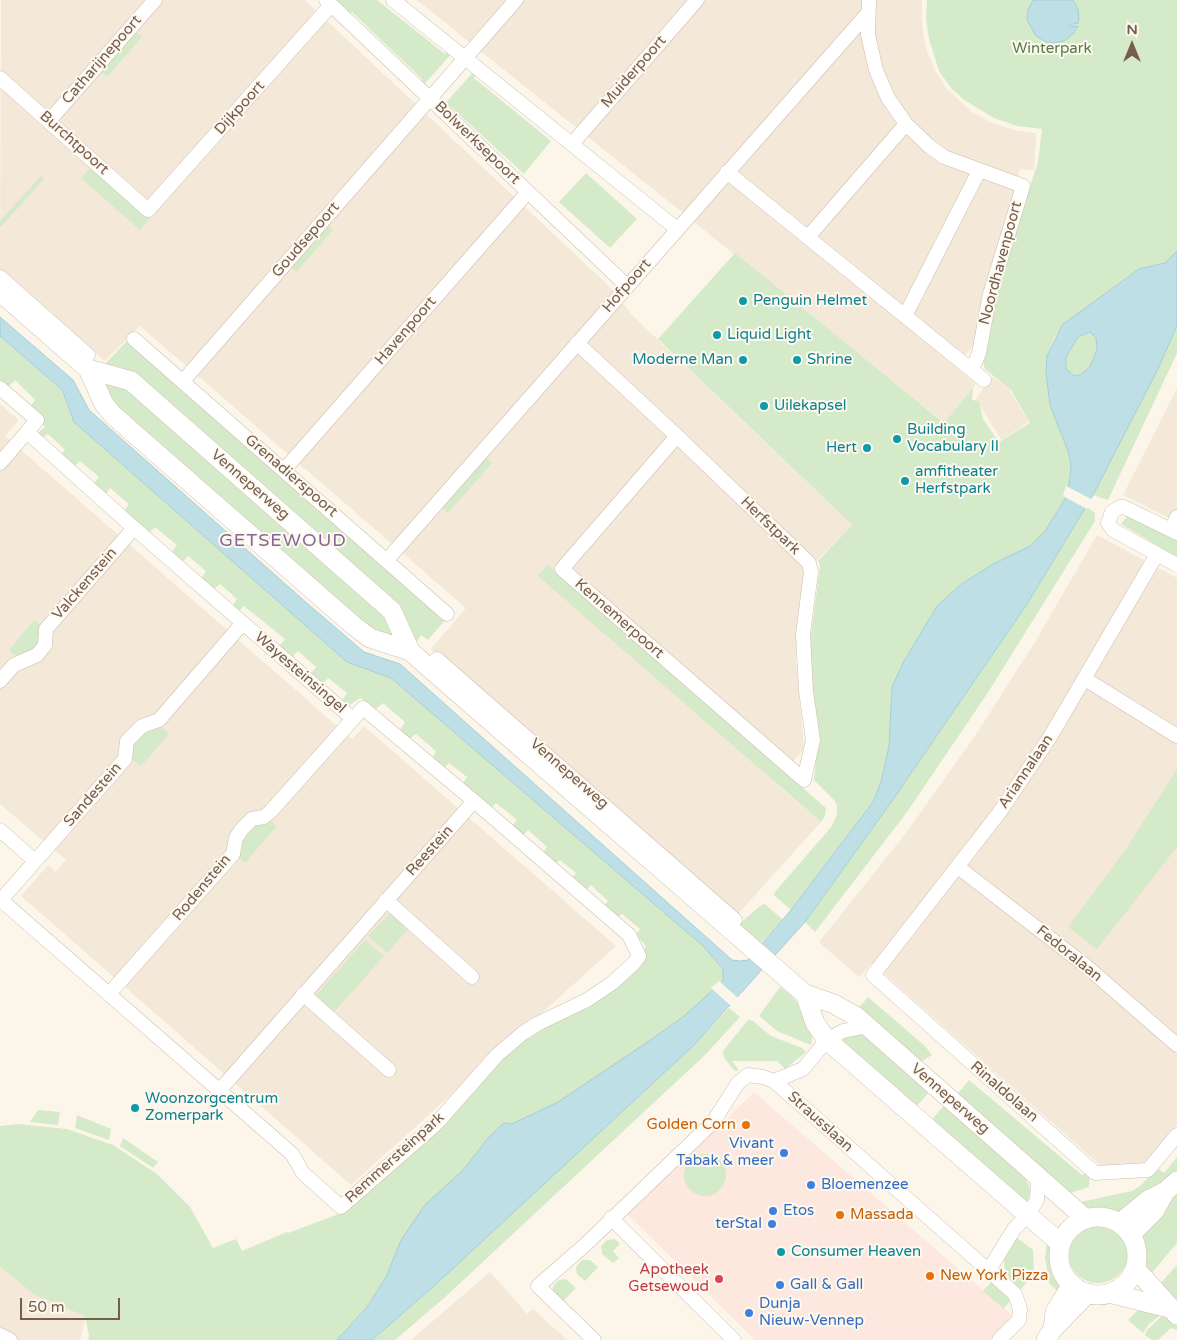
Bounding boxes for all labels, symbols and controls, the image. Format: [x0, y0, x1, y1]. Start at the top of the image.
street label: Catharijnepoort [58, 12, 146, 108]
north arrow [1107, 20, 1157, 70]
text: N [1126, 21, 1138, 38]
street label: Muiderpoort [598, 32, 670, 112]
park label: Winterpark [1012, 40, 1092, 58]
street label: Dijkpoort [211, 77, 269, 139]
street label: Bolwerksepoort [430, 98, 524, 188]
street label: Burchtpoort [36, 107, 112, 179]
street label: Goudsepoort [268, 199, 344, 281]
street label: Noordhavenpoort [976, 199, 1026, 327]
street label: Hofpoort [599, 256, 655, 316]
place label: Penguin Helmet [753, 292, 867, 310]
street label: Havenpoort [372, 293, 440, 369]
marker: Penguin Helmet [737, 295, 749, 307]
place label: Liquid Light [727, 326, 812, 344]
marker: Liquid Light [711, 329, 723, 341]
place label: Moderne Man [632, 351, 733, 369]
place label: Shrine [807, 351, 852, 369]
marker: Moderne Man [737, 354, 749, 366]
marker: Shrine [791, 354, 803, 366]
place label: Uilekapsel [774, 397, 846, 415]
marker: Uilekapsel [758, 400, 770, 412]
place label: Building Vocabulary II [907, 421, 999, 456]
street label: Grenadierspoort [241, 431, 341, 521]
marker: Building Vocabulary II [891, 433, 903, 445]
place label: Hert [826, 439, 857, 457]
marker: Hert [861, 442, 873, 454]
street label: Venneperweg [207, 446, 293, 524]
place label: amfitheater Herfstpark [915, 463, 998, 498]
marker: amfitheater Herfstpark [899, 475, 911, 487]
street label: Herfstpark [736, 493, 804, 559]
district label: GETSEWOUD [218, 530, 348, 552]
street label: Valckenstein [49, 544, 121, 624]
street label: Kennemerpoort [571, 575, 667, 663]
street label: Wayesteinsingel [251, 628, 349, 718]
street label: Ariannalaan [995, 732, 1057, 812]
street label: Venneperweg [526, 735, 612, 813]
street label: Sandestein [60, 759, 126, 831]
street label: Reestein [403, 822, 457, 880]
street label: Rodenstein [169, 851, 235, 925]
street label: Fedoralaan [1032, 922, 1106, 986]
street label: Rinaldolaan [966, 1058, 1042, 1126]
street label: Venneperweg [907, 1060, 993, 1138]
street label: Strausslaan [784, 1088, 856, 1156]
place label: Woonzorgcentrum Zomerpark [145, 1090, 278, 1125]
marker: Woonzorgcentrum Zomerpark [129, 1102, 141, 1114]
street label: Remmersteinpark [342, 1109, 448, 1207]
place label: Golden Corn [647, 1116, 736, 1134]
marker: Golden Corn [740, 1119, 752, 1131]
place label: Vivant Tabak & meer [676, 1135, 774, 1170]
marker: Vivant Tabak & meer [778, 1147, 790, 1159]
place label: Bloemenzee [821, 1176, 908, 1194]
marker: Bloemenzee [805, 1179, 817, 1191]
place label: Etos [783, 1202, 814, 1220]
marker: Etos [767, 1205, 779, 1217]
place label: Massada [850, 1206, 914, 1224]
marker: Massada [834, 1209, 846, 1221]
place label: terStal [715, 1215, 762, 1233]
marker: terStal [766, 1218, 778, 1230]
place label: Consumer Heaven [791, 1243, 921, 1261]
marker: Consumer Heaven [775, 1246, 787, 1258]
place label: Apotheek Getsewoud [628, 1261, 709, 1296]
place label: New York Pizza [940, 1267, 1048, 1285]
marker: New York Pizza [924, 1270, 936, 1282]
marker: Apotheek Getsewoud [713, 1273, 725, 1285]
place label: Gall & Gall [790, 1276, 863, 1294]
marker: Gall & Gall [774, 1279, 786, 1291]
scale bar [22, 1288, 122, 1320]
place label: Dunja Nieuw-Vennep [759, 1295, 864, 1330]
text: 50 m [28, 1298, 65, 1316]
marker: Dunja Nieuw-Vennep [743, 1307, 755, 1319]

